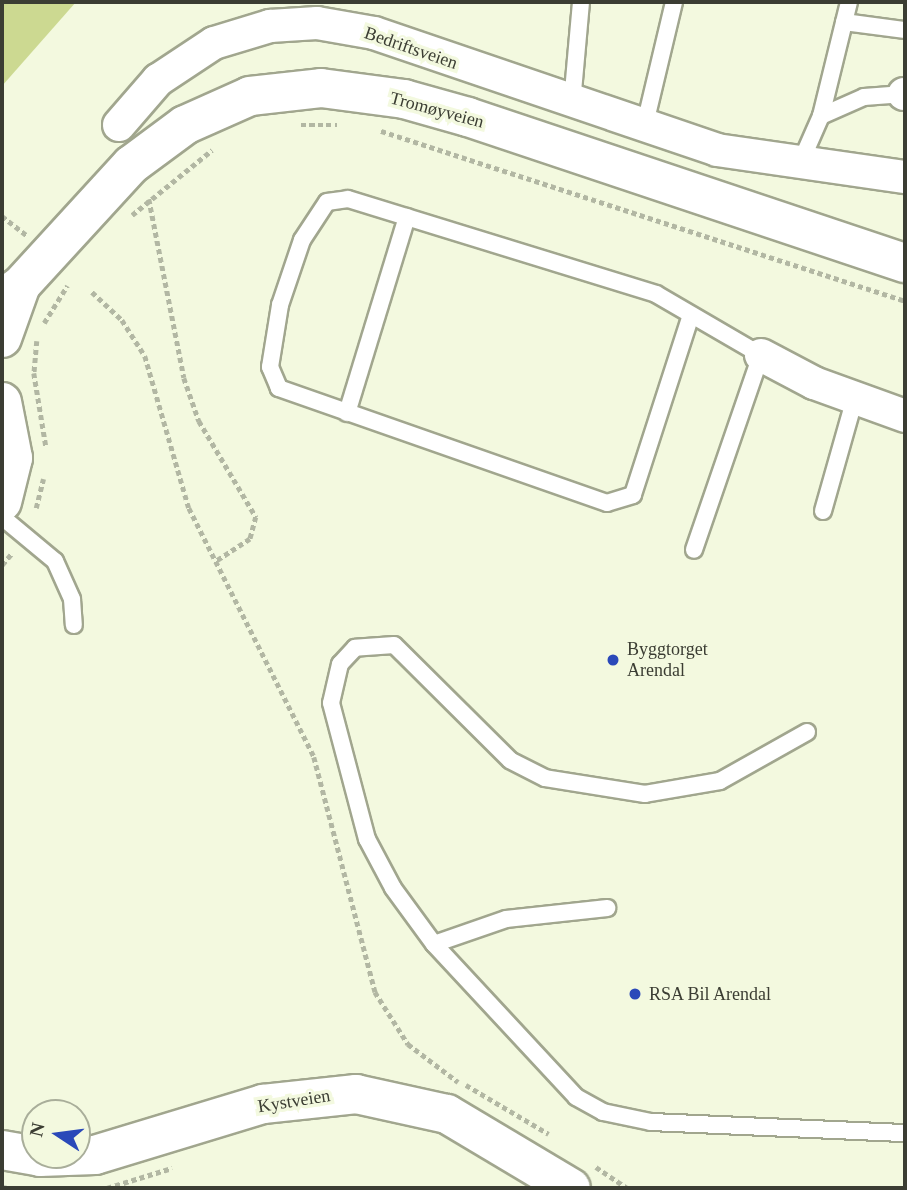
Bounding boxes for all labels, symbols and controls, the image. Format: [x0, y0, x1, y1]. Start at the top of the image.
street label: Bedriftsveien [362, 22, 460, 74]
street label: Tromøyveien [388, 87, 486, 133]
place label: Byggtorget Arendal [627, 639, 708, 682]
marker: Byggtorget Arendal [605, 652, 621, 668]
place label: RSA Bil Arendal [649, 983, 773, 1005]
marker: RSA Bil Arendal [627, 986, 643, 1002]
street label: Kystveien [256, 1085, 332, 1117]
north arrow [21, 1099, 91, 1169]
text: N [25, 1121, 49, 1139]

